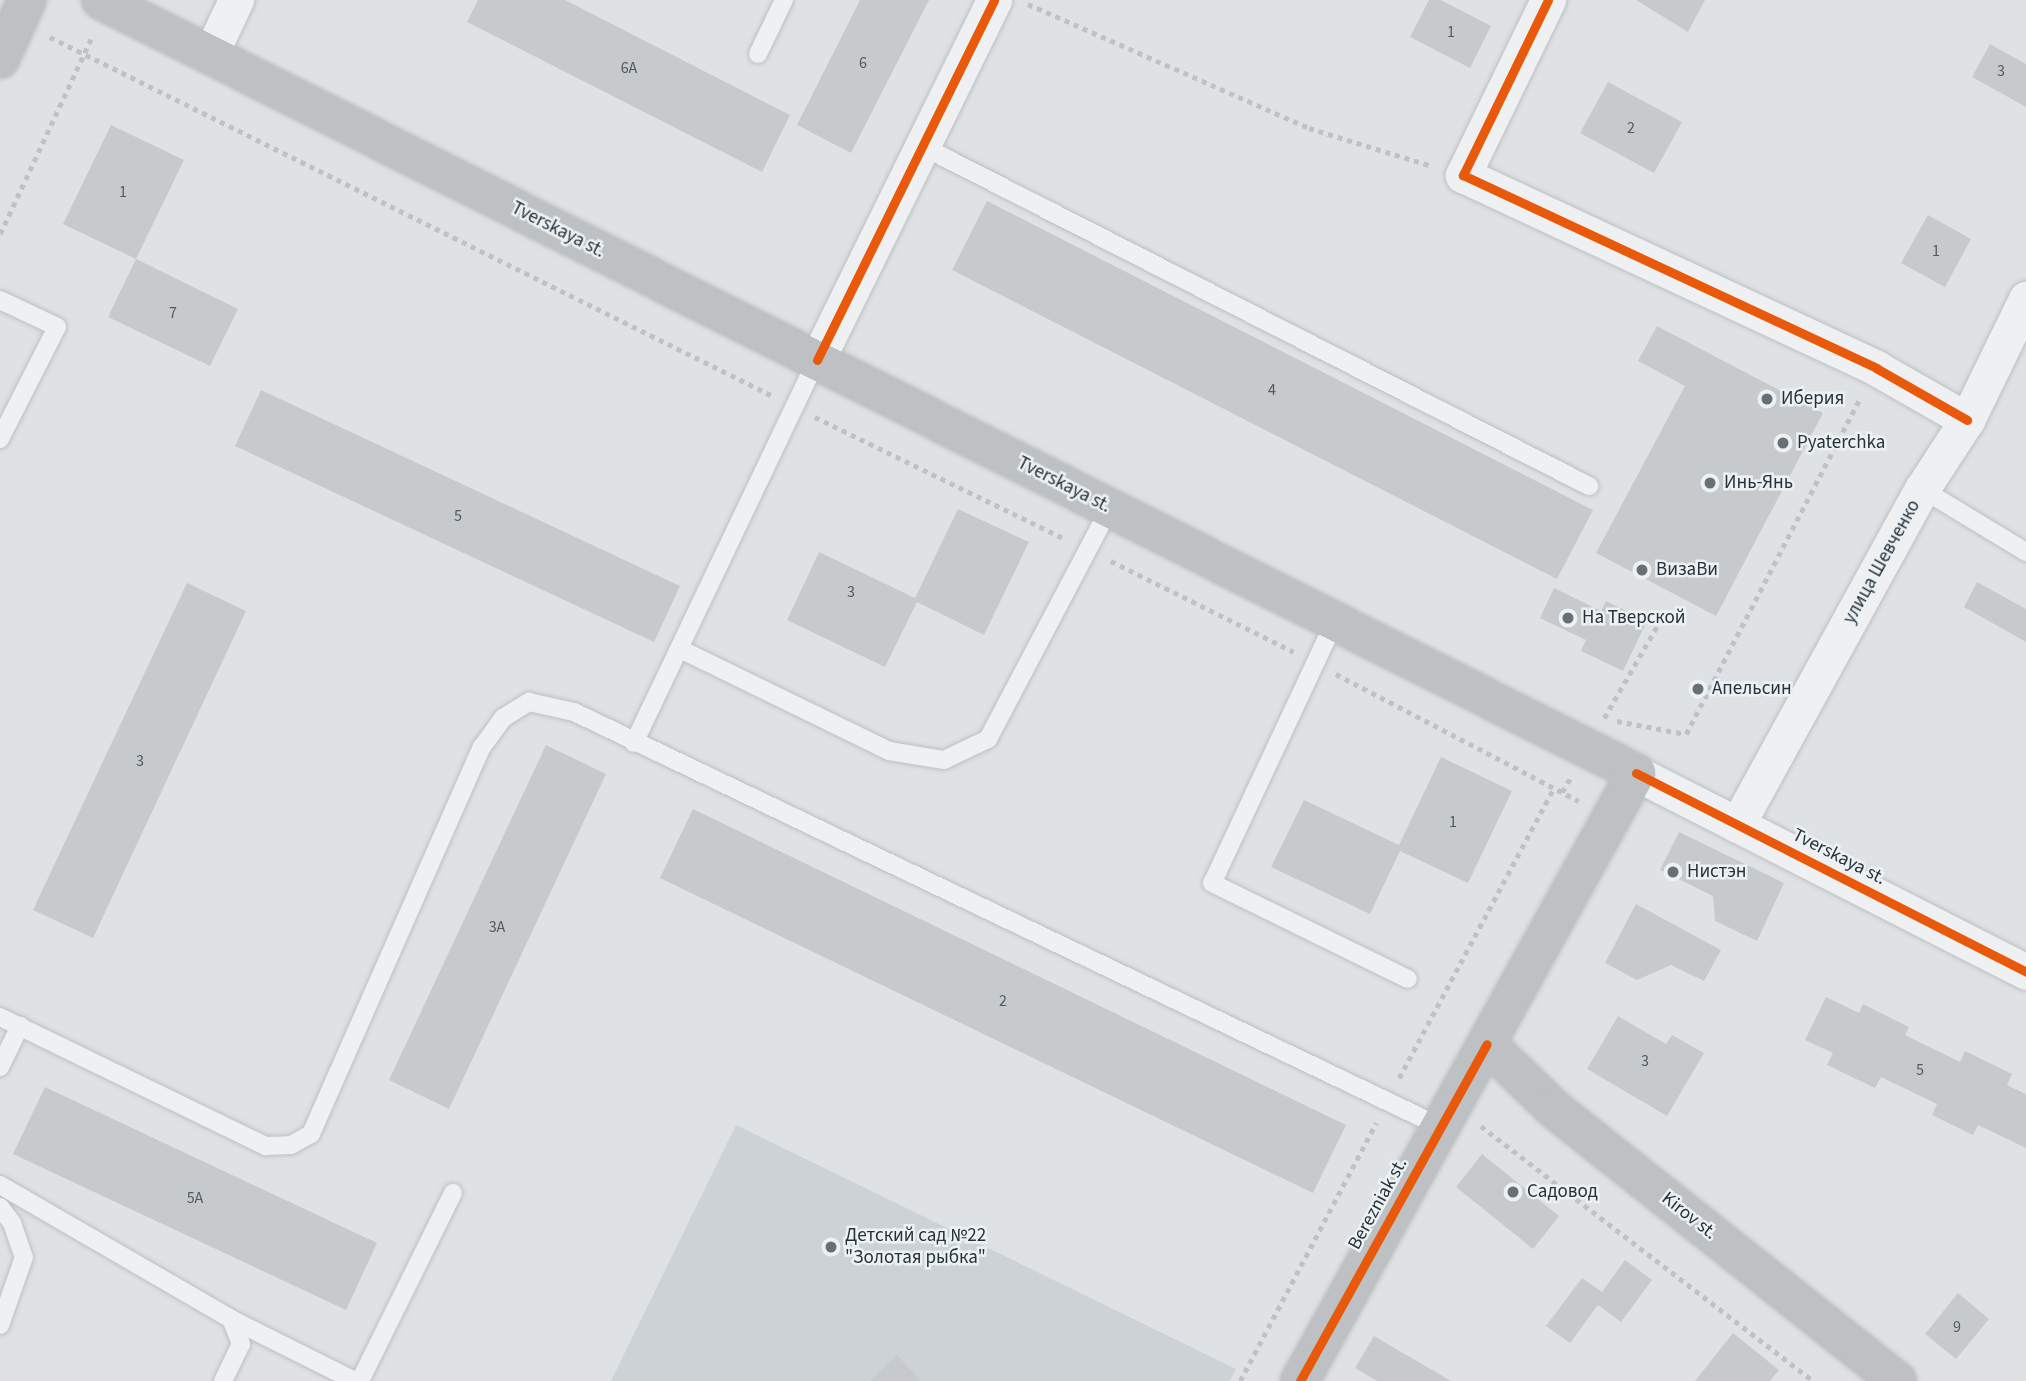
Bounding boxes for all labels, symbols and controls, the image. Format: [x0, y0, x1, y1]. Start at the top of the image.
house number: 1 [1447, 22, 1455, 42]
house number: 6 [859, 53, 867, 73]
house number: 6А [621, 58, 637, 78]
house number: 3 [1997, 61, 2005, 81]
house number: 2 [1627, 118, 1635, 138]
house number: 1 [119, 182, 127, 202]
street label: Tverskaya st. [507, 197, 609, 263]
house number: 1 [1932, 241, 1940, 261]
house number: 7 [169, 303, 177, 323]
house number: 4 [1268, 380, 1276, 400]
place label: Иберия [1781, 388, 1844, 410]
marker: Иберия [1759, 391, 1775, 407]
place label: Pyaterchka [1797, 432, 1885, 454]
marker: Pyaterchka [1775, 435, 1791, 451]
street label: Tverskaya st. [1013, 452, 1115, 518]
place label: Инь-Янь [1724, 472, 1793, 494]
marker: Инь-Янь [1702, 475, 1718, 491]
street label: улица Шевченко [1838, 496, 1926, 628]
house number: 5 [454, 506, 462, 526]
place label: ВизаВи [1656, 559, 1718, 581]
marker: ВизаВи [1634, 562, 1650, 578]
house number: 3 [847, 582, 855, 602]
place label: На Тверской [1582, 607, 1685, 629]
marker: На Тверской [1560, 610, 1576, 626]
place label: Апельсин [1712, 678, 1792, 700]
marker: Апельсин [1690, 681, 1706, 697]
house number: 3 [136, 751, 144, 771]
house number: 1 [1449, 812, 1457, 832]
street label: Tverskaya st. [1788, 824, 1890, 890]
place label: Нистэн [1687, 861, 1746, 883]
marker: Нистэн [1665, 864, 1681, 880]
house number: 3А [489, 917, 505, 937]
house number: 2 [999, 991, 1007, 1011]
house number: 3 [1641, 1051, 1649, 1071]
house number: 5 [1916, 1060, 1924, 1080]
street label: Berezniak st. [1343, 1154, 1413, 1254]
place label: Садовод [1527, 1181, 1598, 1203]
marker: Садовод [1505, 1184, 1521, 1200]
street label: Kirov st. [1657, 1187, 1721, 1245]
house number: 5А [187, 1188, 203, 1208]
place label: Детский сад №22 "Золотая рыбка" [845, 1225, 986, 1269]
marker: Детский сад №22 "Золотая рыбка" [823, 1239, 839, 1255]
house number: 9 [1953, 1317, 1961, 1337]

